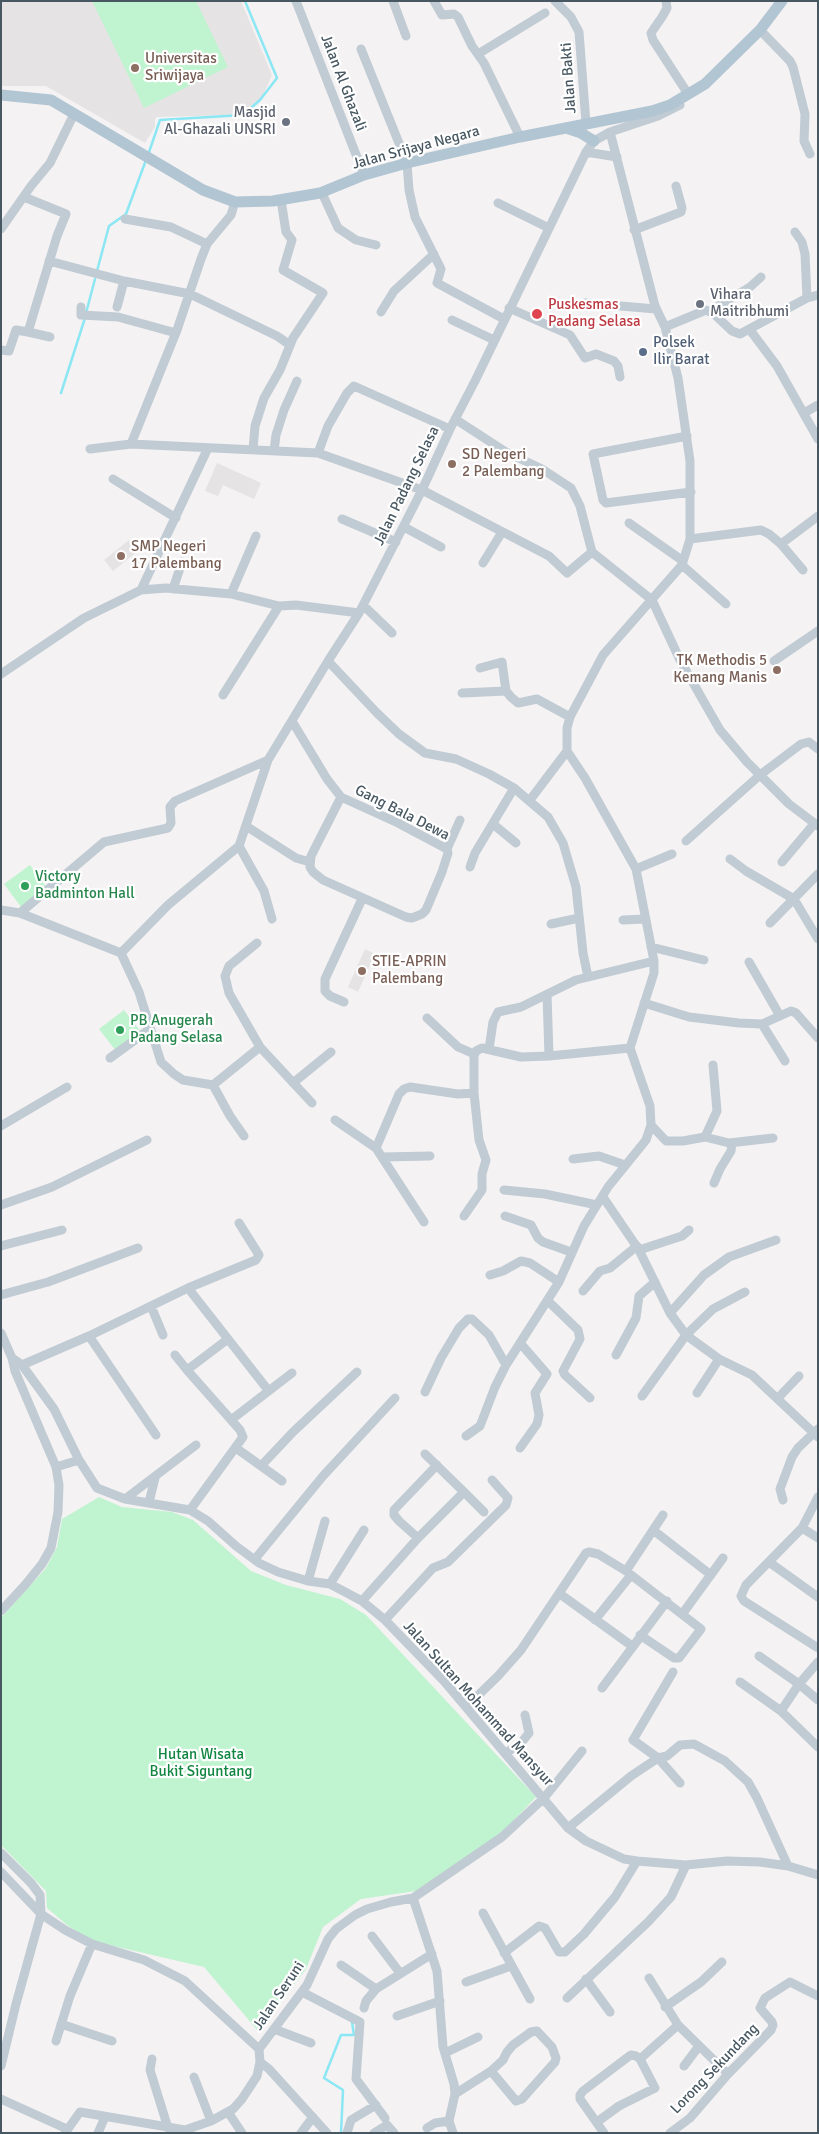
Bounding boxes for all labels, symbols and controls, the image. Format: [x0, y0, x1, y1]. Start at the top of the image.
street label: Jalan Al Ghazali [316, 32, 370, 134]
street label: Jalan Bakti [558, 42, 580, 114]
place label: Universitas Sriwijaya [145, 50, 217, 85]
marker: Universitas Sriwijaya [129, 62, 141, 74]
place label: Masjid Al-Ghazali UNSRI [164, 104, 276, 139]
marker: Masjid Al-Ghazali UNSRI [280, 116, 292, 128]
street label: Jalan Srijaya Negara [350, 122, 482, 174]
place label: Vihara Maitribhumi [710, 286, 789, 321]
place label: Puskesmas Padang Selasa [548, 296, 641, 331]
marker: Vihara Maitribhumi [694, 298, 706, 310]
marker: Puskesmas Padang Selasa [530, 307, 544, 321]
place label: Polsek Ilir Barat [653, 334, 709, 369]
marker: Polsek Ilir Barat [637, 346, 649, 358]
street label: Jalan Padang Selasa [370, 424, 444, 548]
place label: SD Negeri 2 Palembang [462, 446, 545, 481]
marker: SD Negeri 2 Palembang [446, 458, 458, 470]
place label: SMP Negeri 17 Palembang [131, 538, 222, 573]
marker: SMP Negeri 17 Palembang [115, 550, 127, 562]
place label: TK Methodis 5 Kemang Manis [673, 652, 767, 687]
marker: TK Methodis 5 Kemang Manis [771, 664, 783, 676]
street label: Gang Bala Dewa [352, 781, 452, 845]
place label: Victory Badminton Hall [35, 868, 135, 903]
marker: Victory Badminton Hall [19, 880, 31, 892]
place label: STIE-APRIN Palembang [372, 953, 447, 988]
marker: STIE-APRIN Palembang [356, 965, 368, 977]
place label: PB Anugerah Padang Selasa [130, 1012, 223, 1047]
marker: PB Anugerah Padang Selasa [114, 1024, 126, 1036]
street label: Jalan Sultan Mohammad Mansyur [399, 1618, 557, 1790]
park label: Hutan Wisata Bukit Siguntang [150, 1746, 252, 1781]
street label: Jalan Seruni [249, 1958, 309, 2034]
street label: Lorong Sekundang [667, 2020, 763, 2118]

